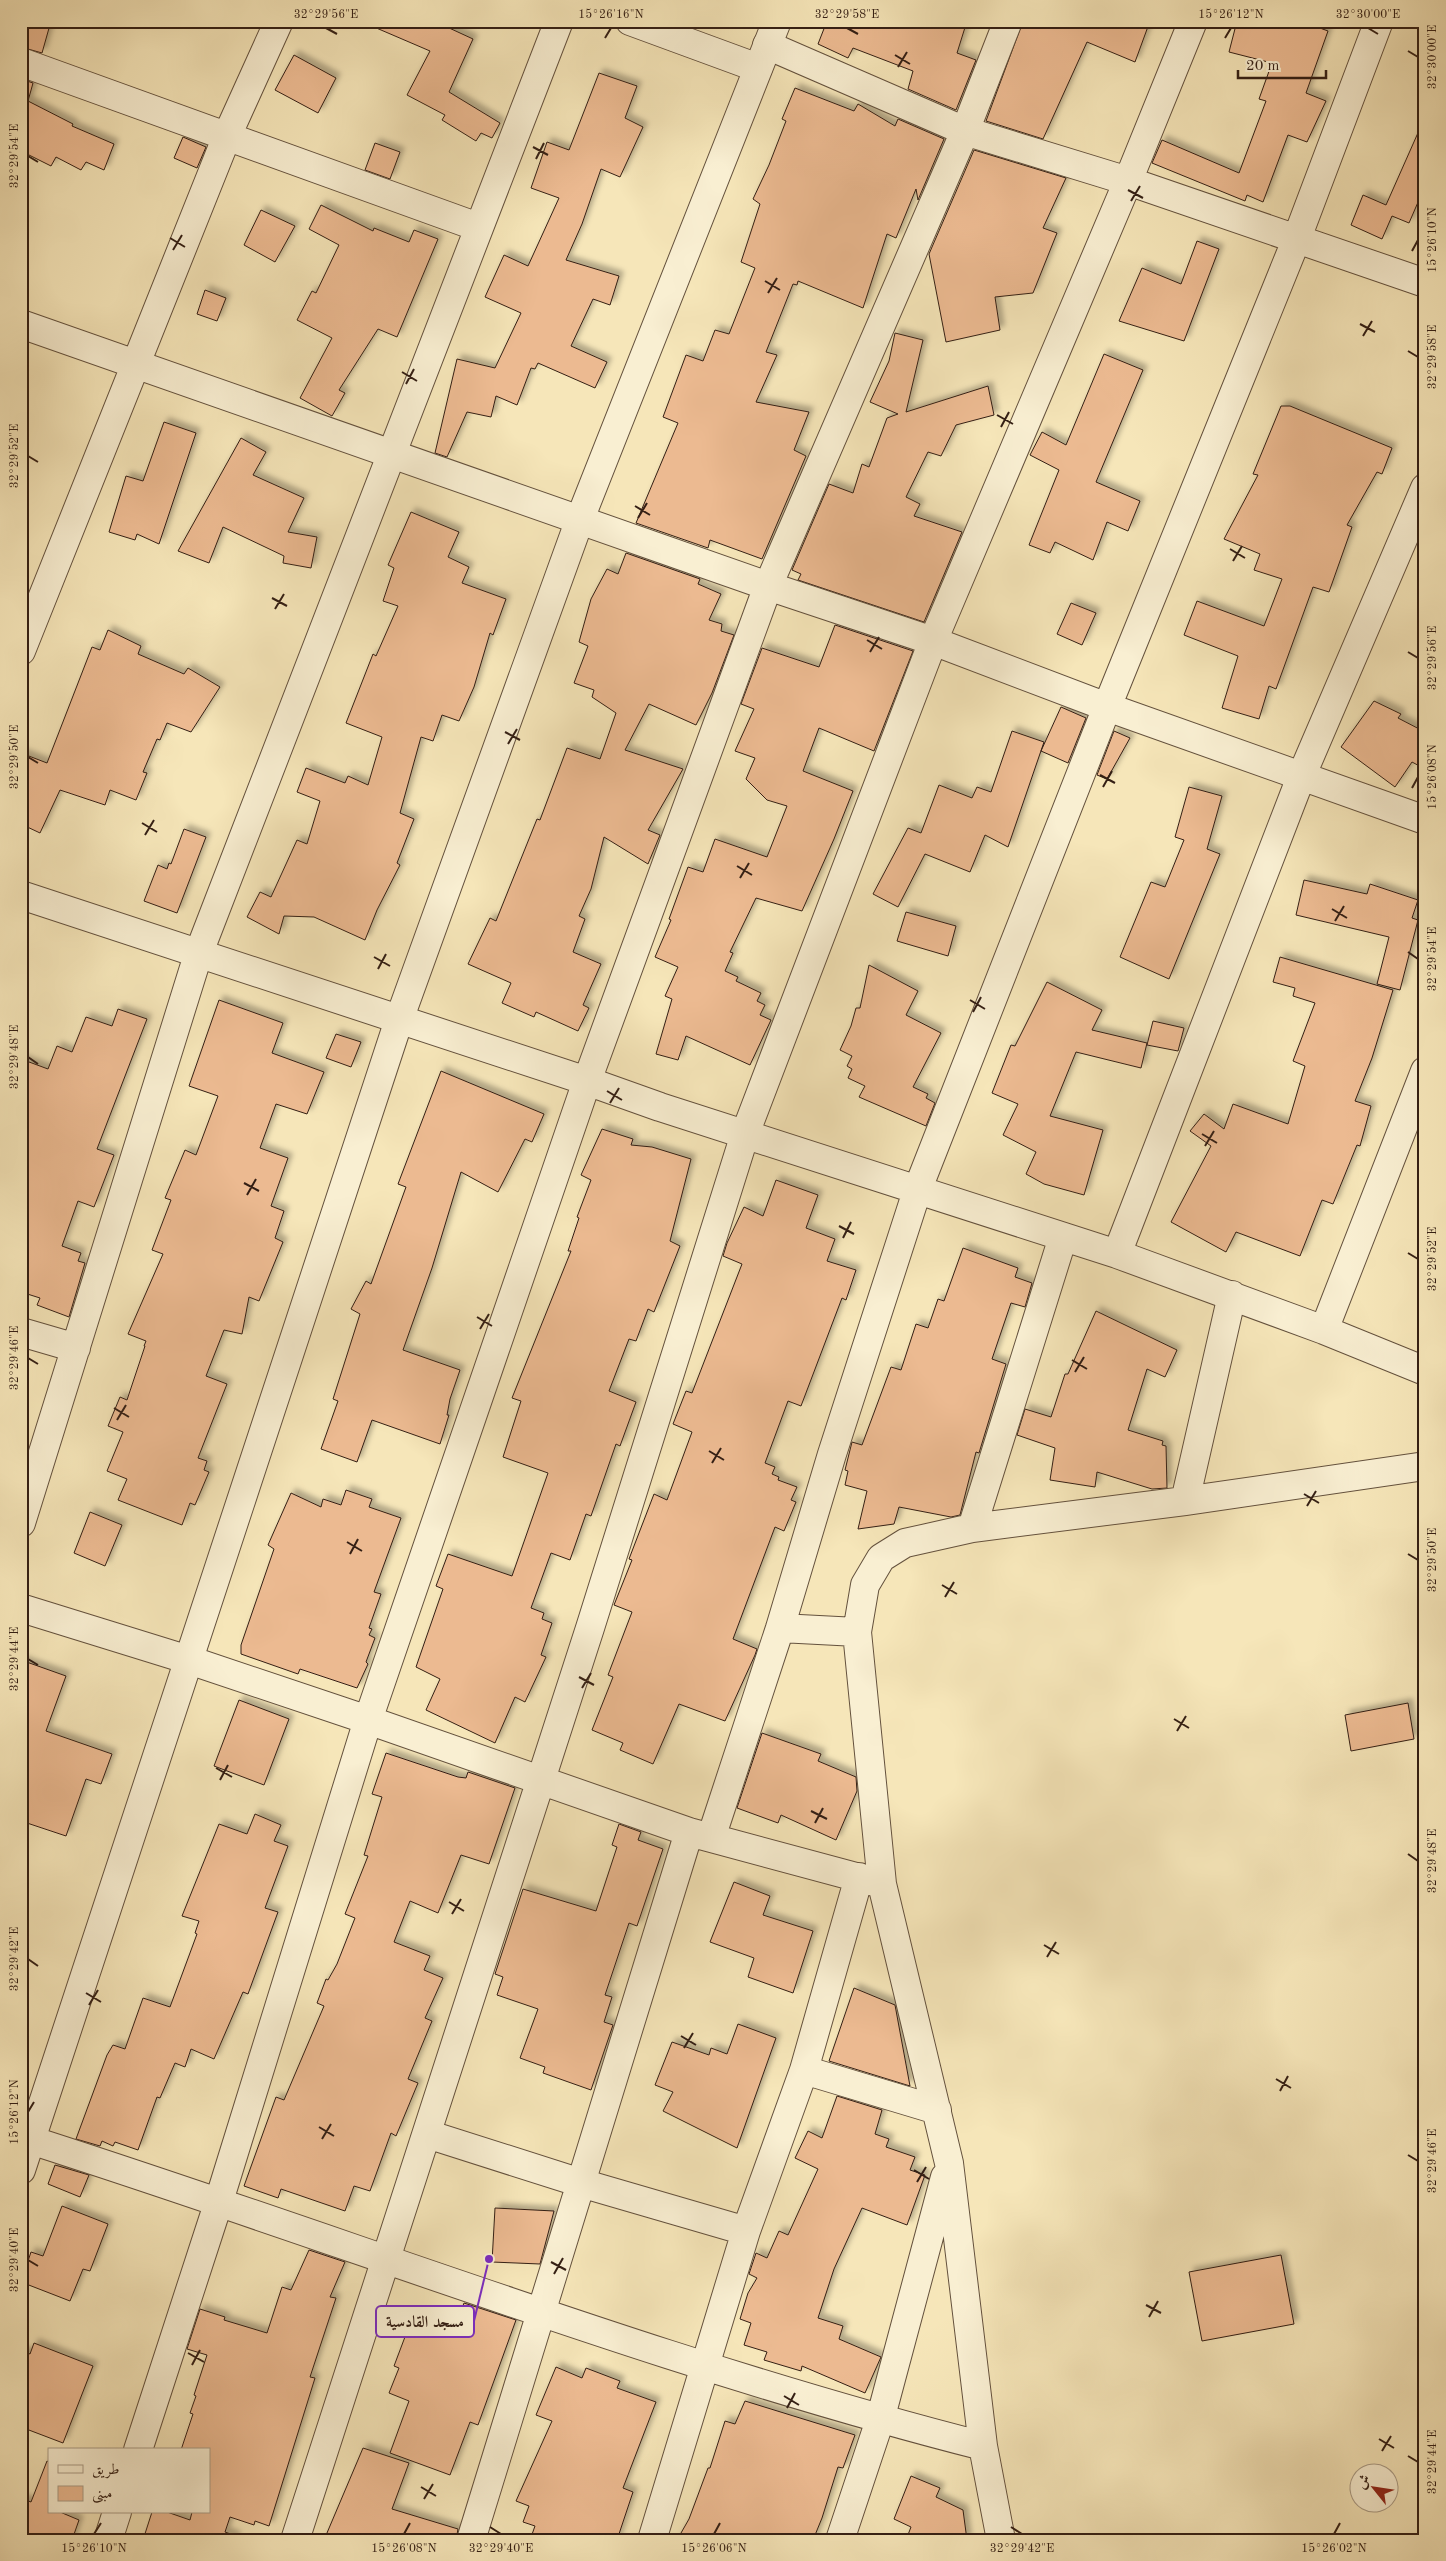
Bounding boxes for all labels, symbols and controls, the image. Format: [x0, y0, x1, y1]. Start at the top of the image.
text: 32°29'56"E [294, 8, 358, 21]
text: 15°26'16"N [578, 8, 644, 21]
text: 32°29'58"E [815, 8, 879, 21]
text: 15°26'12"N [1198, 8, 1264, 21]
text: 32°30'00"E [1336, 9, 1400, 21]
text: 32°30'00"E [1427, 25, 1439, 89]
scale bar [1238, 48, 1326, 80]
text: 20 m [1246, 59, 1280, 74]
text: 32°29'54"E [8, 124, 21, 188]
text: 15°26'10"N [1426, 207, 1439, 273]
text: 32°29'58"E [1426, 325, 1439, 389]
text: 32°29'52"E [8, 424, 21, 488]
text: 32°29'56"E [1426, 626, 1439, 690]
text: 32°29'50"E [8, 725, 21, 789]
text: 15°26'08"N [1426, 744, 1439, 810]
text: 32°29'54"E [1426, 927, 1439, 991]
text: 32°29'48"E [9, 1025, 21, 1089]
text: 32°29'52"E [1426, 1227, 1439, 1291]
text: 32°29'46"E [9, 1326, 21, 1390]
text: 32°29'50"E [1426, 1528, 1439, 1592]
text: 32°29'44"E [9, 1627, 21, 1691]
text: 32°29'48"E [1427, 1829, 1439, 1893]
text: 32°29'42"E [9, 1927, 21, 1991]
text: 15°26'12"N [8, 2079, 21, 2145]
text: 32°29'46"E [1427, 2129, 1439, 2193]
text: 32°29'40"E [9, 2228, 21, 2292]
callout: مسجد القادسية [376, 2306, 474, 2337]
text: مسجد القادسية [386, 2314, 464, 2331]
text: 32°29'44"E [1427, 2430, 1439, 2494]
legend [48, 2448, 210, 2514]
text: طريق [92, 2463, 119, 2479]
north arrow [1348, 2464, 1398, 2514]
text: ش [1354, 2472, 1373, 2492]
text: مبنى [92, 2487, 112, 2504]
text: 15°26'10"N [61, 2542, 127, 2555]
text: 15°26'08"N [371, 2542, 437, 2555]
text: 15°26'06"N [681, 2542, 747, 2555]
text: 15°26'02"N [1301, 2542, 1367, 2555]
text: 32°29'40"E [469, 2543, 533, 2555]
text: 32°29'42"E [990, 2543, 1054, 2555]

